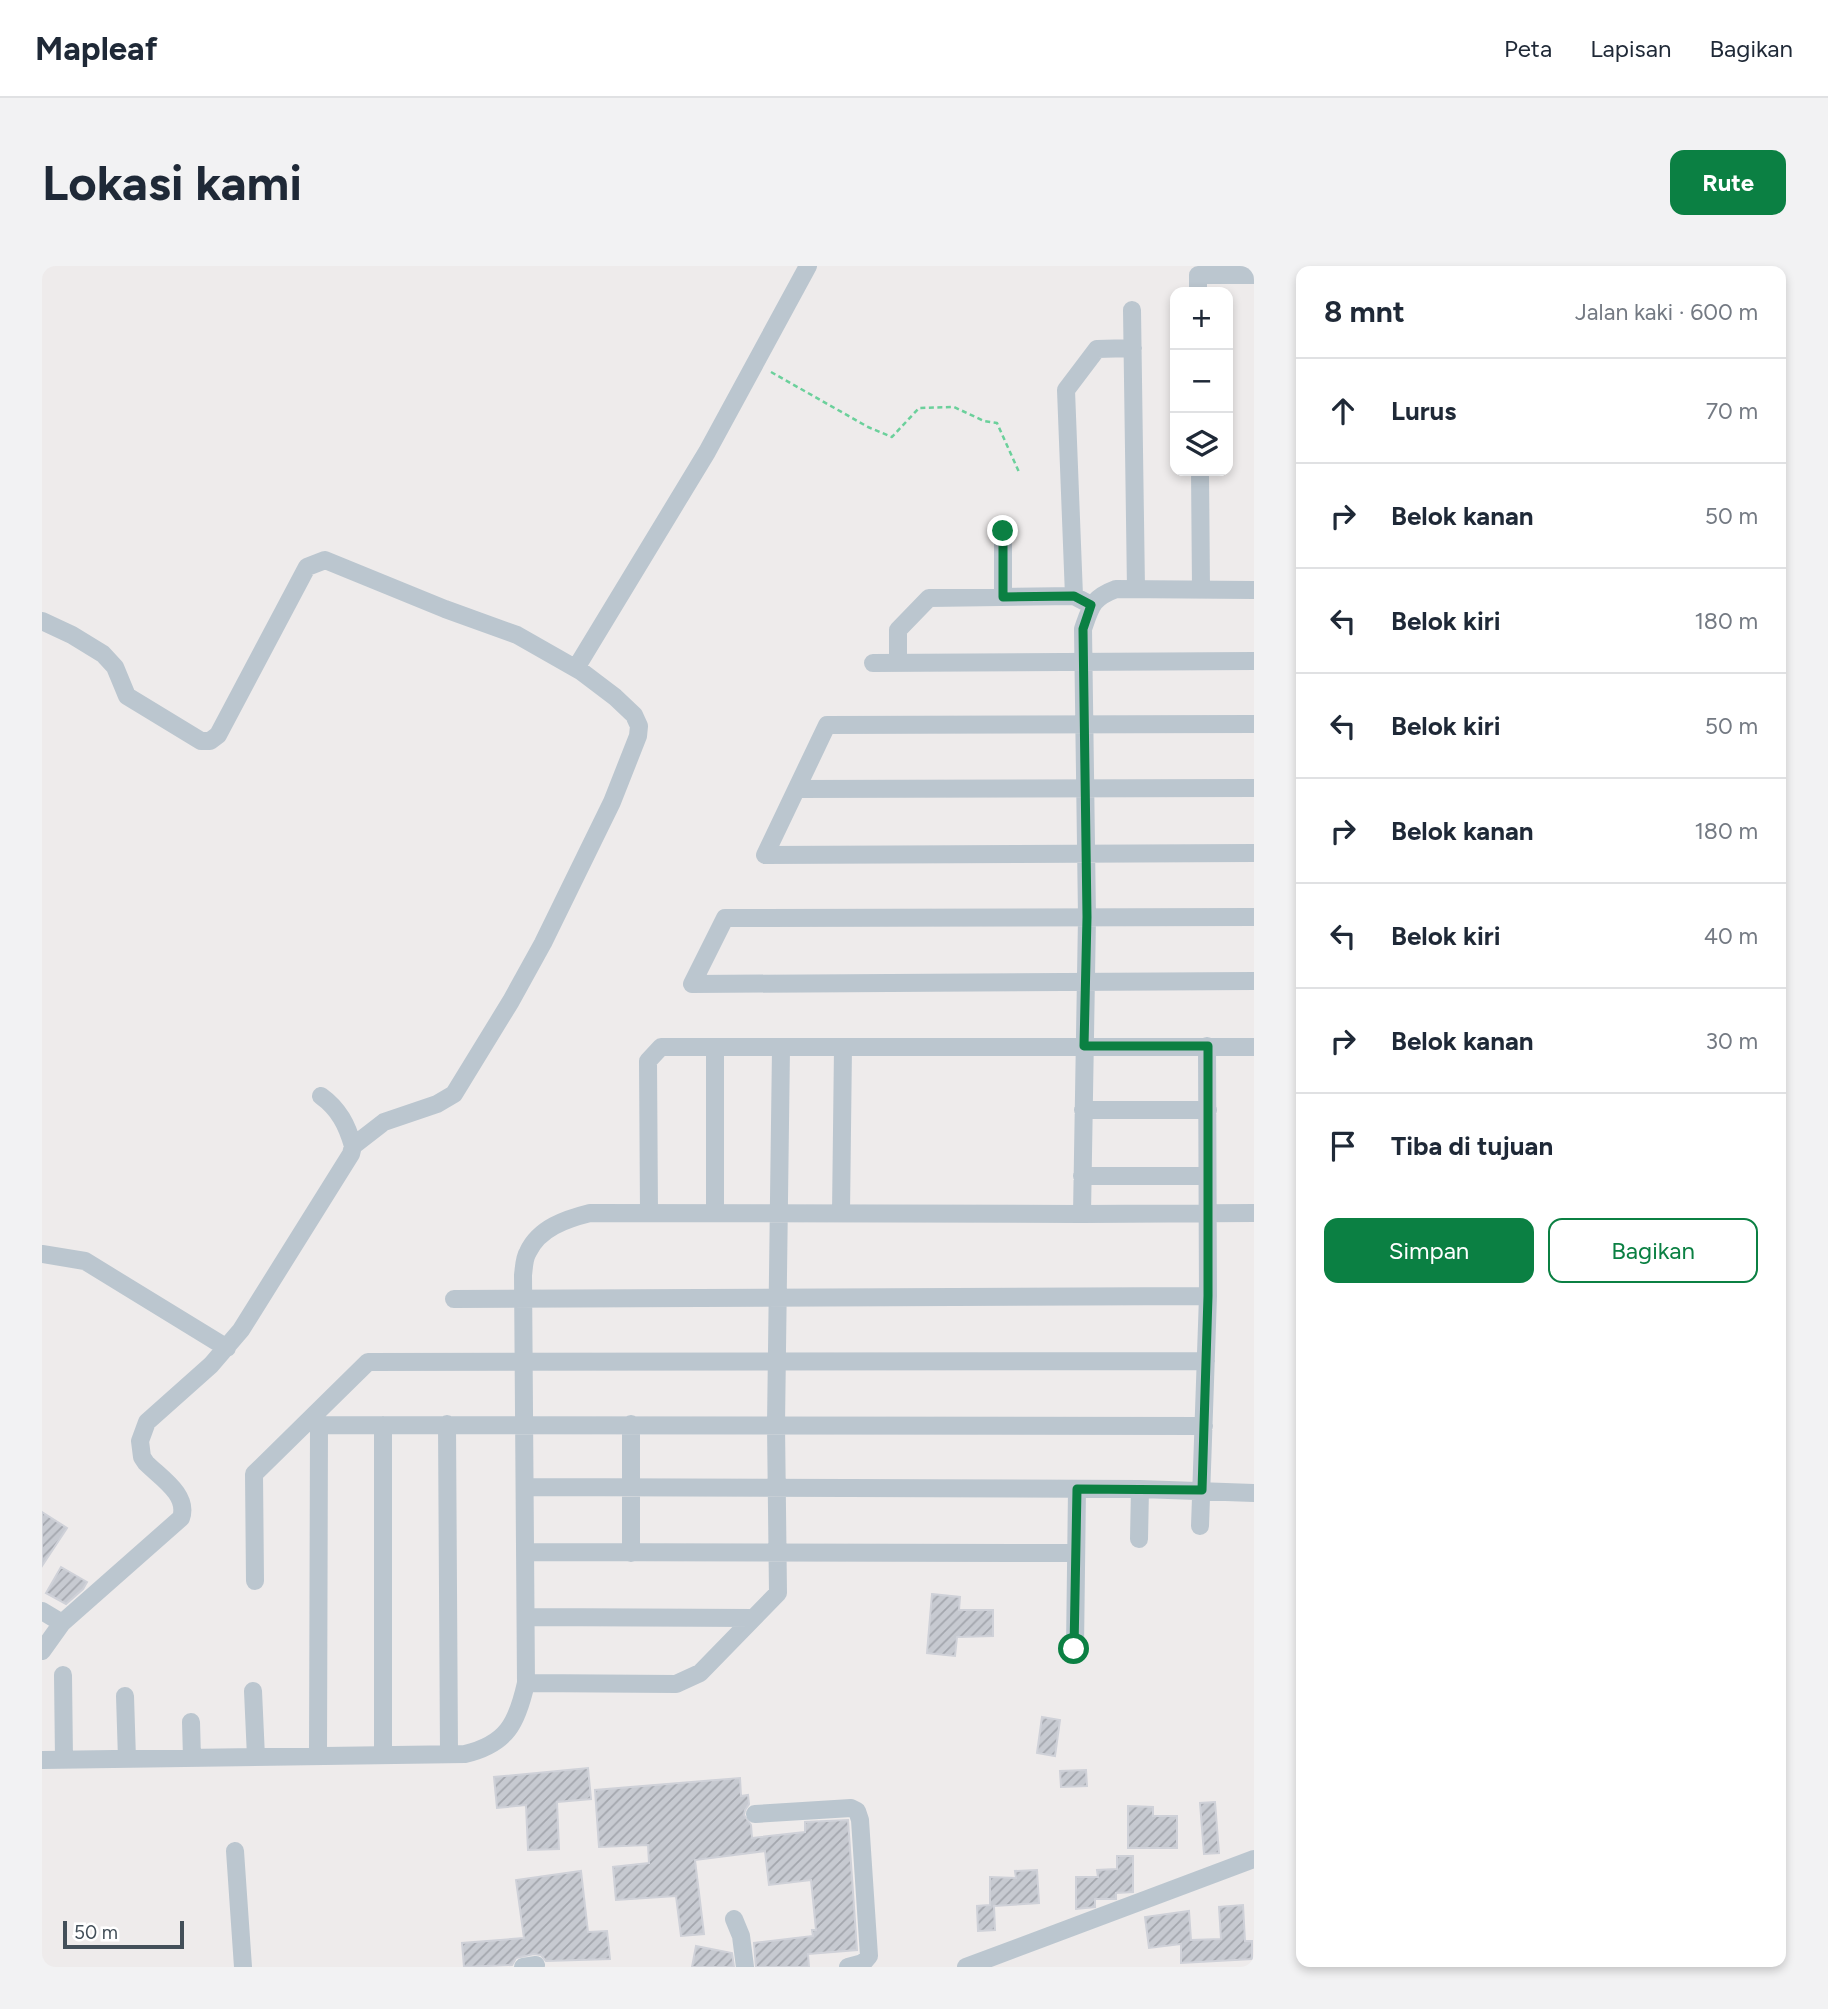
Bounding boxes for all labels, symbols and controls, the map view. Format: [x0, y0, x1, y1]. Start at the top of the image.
text: Mapleaf [35, 29, 158, 68]
text: Peta [1504, 34, 1552, 63]
text: Lapisan [1590, 34, 1671, 63]
text: Bagikan [1709, 34, 1793, 63]
button: Rute [1670, 150, 1786, 215]
text: Lokasi kami [42, 153, 302, 212]
map controls [1170, 287, 1233, 476]
button: + [1170, 287, 1233, 350]
text: 8 mnt [1324, 293, 1405, 330]
text: Jalan kaki · 600 m [1575, 298, 1758, 326]
button: − [1170, 350, 1233, 413]
icon: ahead [1324, 392, 1362, 430]
text: Lurus [1391, 395, 1456, 427]
text: 70 m [1706, 397, 1758, 425]
button: layers [1170, 413, 1233, 476]
icon: right [1324, 497, 1362, 535]
text: Belok kanan [1391, 500, 1534, 532]
text: 50 m [1705, 502, 1758, 530]
route end [987, 515, 1018, 546]
icon: left [1324, 602, 1362, 640]
text: Belok kiri [1391, 605, 1500, 637]
text: 180 m [1694, 607, 1758, 635]
icon: left [1324, 707, 1362, 745]
text: Belok kiri [1391, 710, 1500, 742]
text: 50 m [1705, 712, 1758, 740]
icon: right [1324, 812, 1362, 850]
text: Belok kanan [1391, 815, 1534, 847]
text: 180 m [1694, 817, 1758, 845]
icon: left [1324, 917, 1362, 955]
text: Belok kiri [1391, 920, 1500, 952]
text: 40 m [1704, 922, 1758, 950]
icon: right [1324, 1022, 1362, 1060]
text: Belok kanan [1391, 1025, 1534, 1057]
text: 30 m [1705, 1027, 1758, 1055]
icon: arrive [1324, 1127, 1362, 1165]
text: Tiba di tujuan [1391, 1130, 1553, 1162]
button: Simpan [1324, 1218, 1534, 1283]
button: Bagikan [1548, 1218, 1758, 1283]
route start [1058, 1633, 1089, 1664]
scale bar [63, 1918, 184, 1950]
text: 50 m [74, 1921, 118, 1944]

